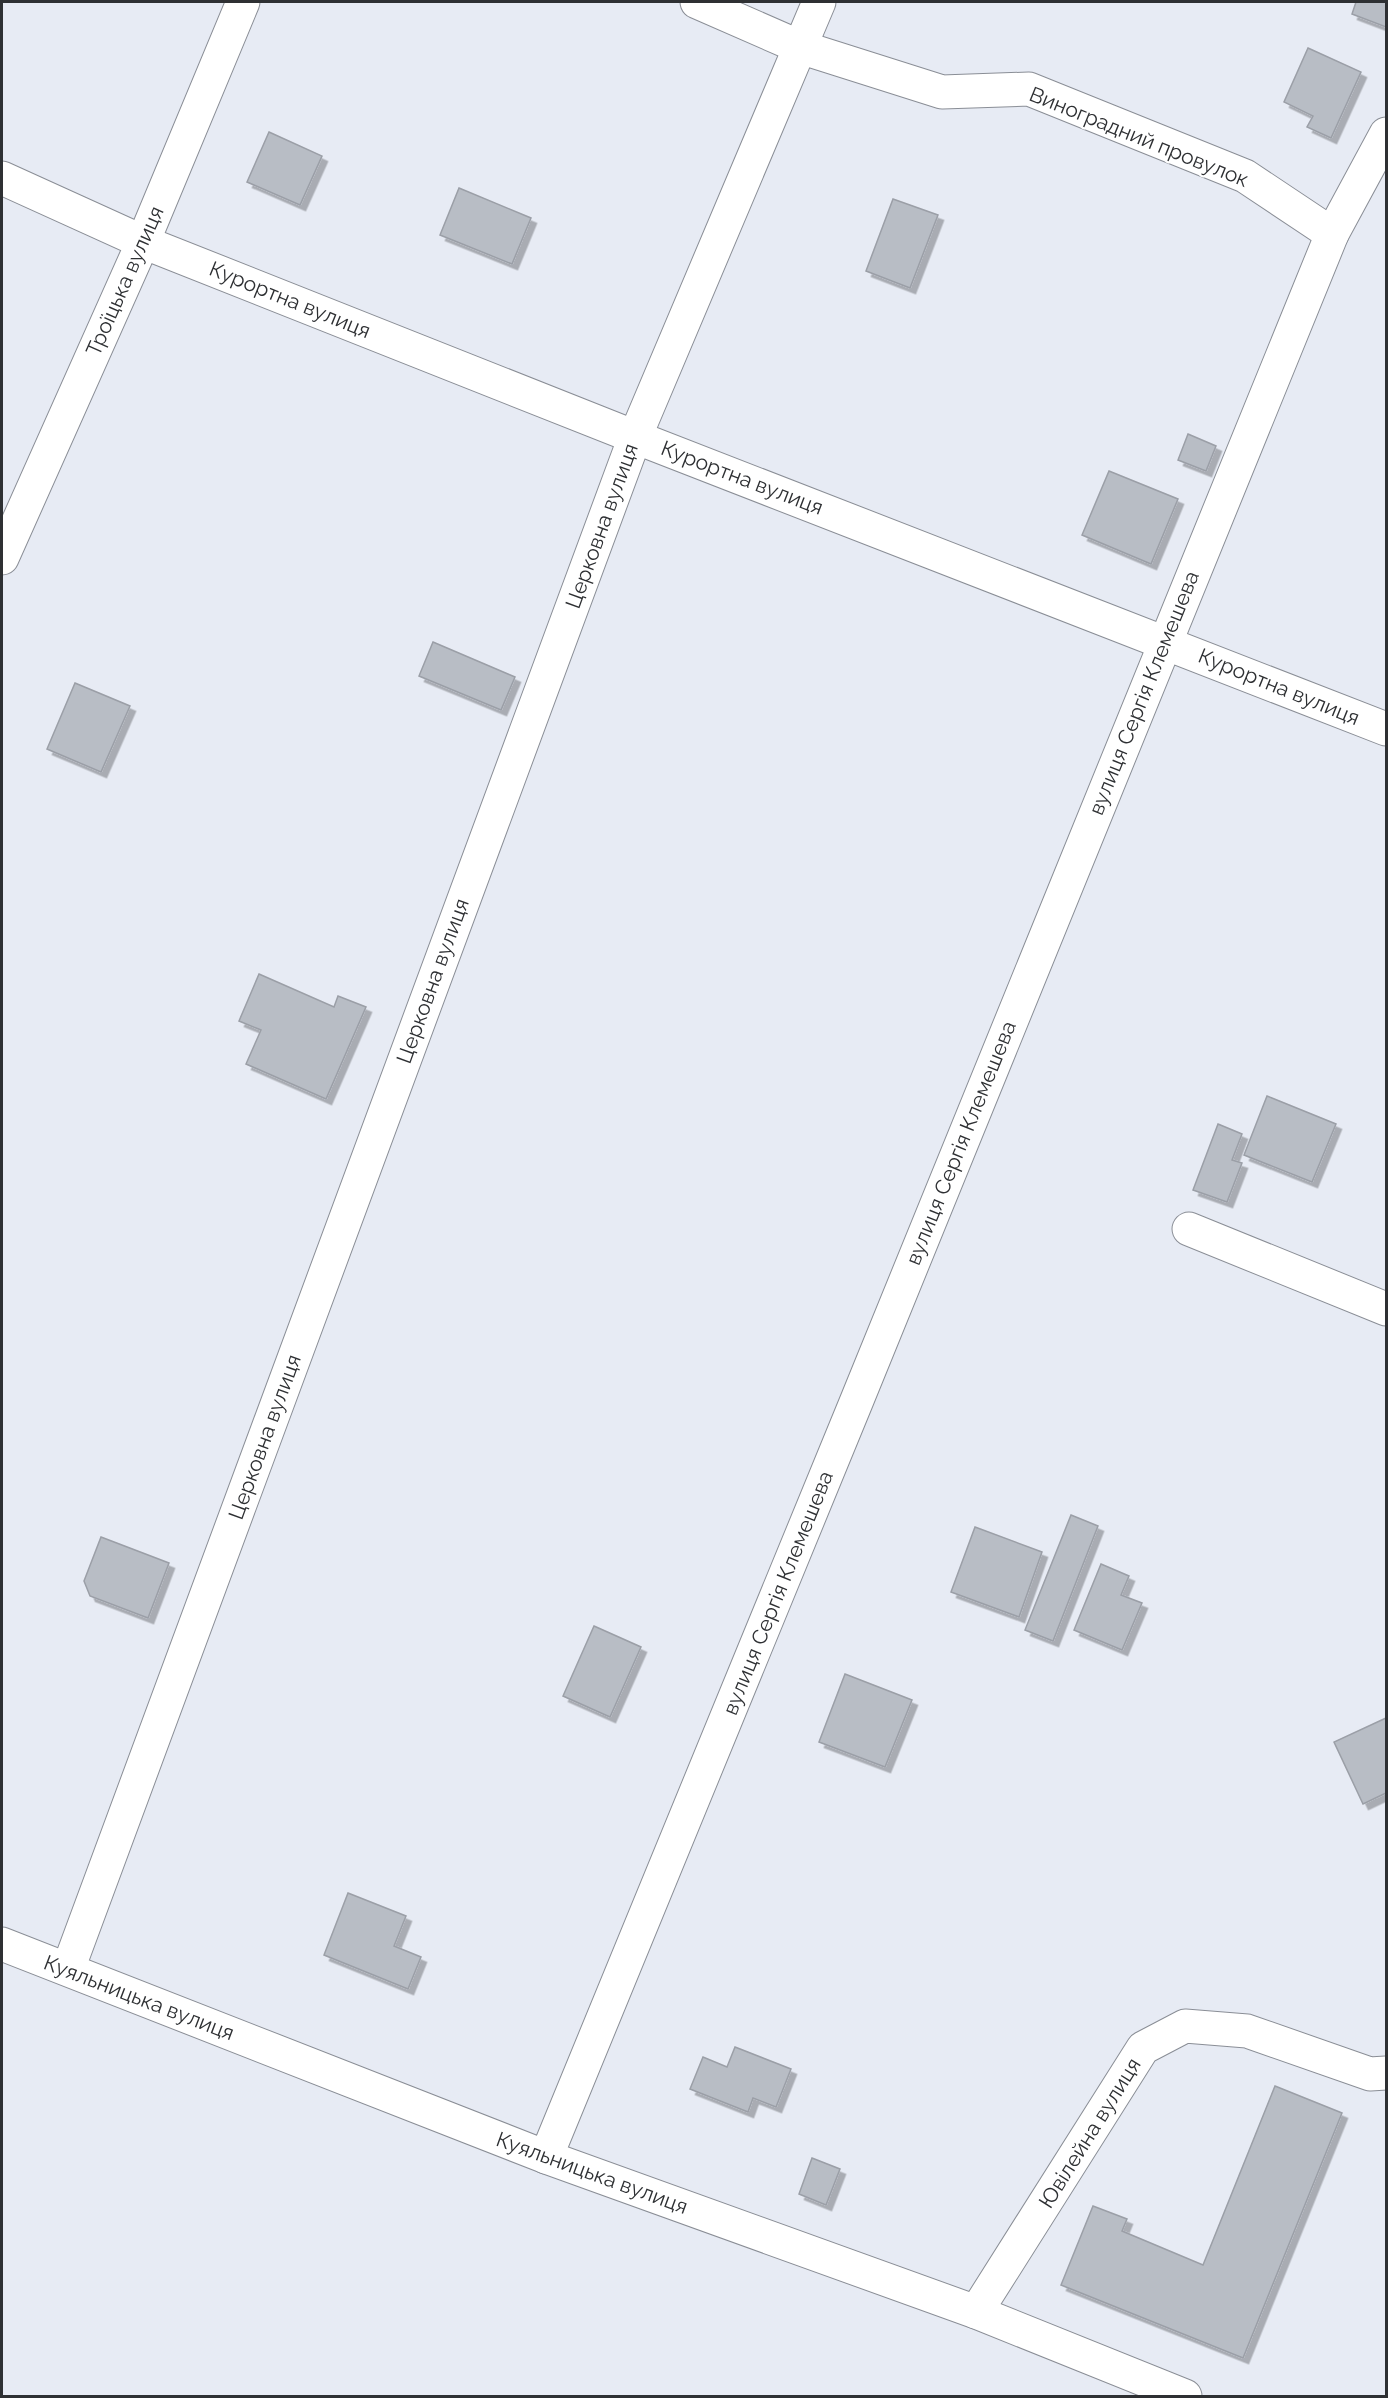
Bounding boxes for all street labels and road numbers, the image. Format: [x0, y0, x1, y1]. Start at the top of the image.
street label: Виноградний провулок [1026, 81, 1253, 192]
street label: Троїцька вулиця [80, 202, 169, 359]
street label: Курортна вулиця [206, 256, 374, 343]
street label: Курортна вулиця [658, 435, 827, 520]
street label: Церковна вулиця [560, 440, 643, 612]
street label: вулиця Сергія Клемешева [1083, 567, 1204, 818]
street label: Курортна вулиця [1195, 643, 1363, 730]
street label: Церковна вулиця [391, 895, 474, 1067]
street label: вулиця Сергія Клемешева [900, 1017, 1021, 1268]
street label: Церковна вулиця [223, 1351, 306, 1523]
street label: вулиця Сергія Клемешева [717, 1467, 838, 1718]
street label: Куяльницька вулиця [40, 1950, 238, 2045]
street label: Ювілейна вулиця [1033, 2053, 1146, 2212]
street label: Куяльницька вулиця [493, 2126, 691, 2219]

